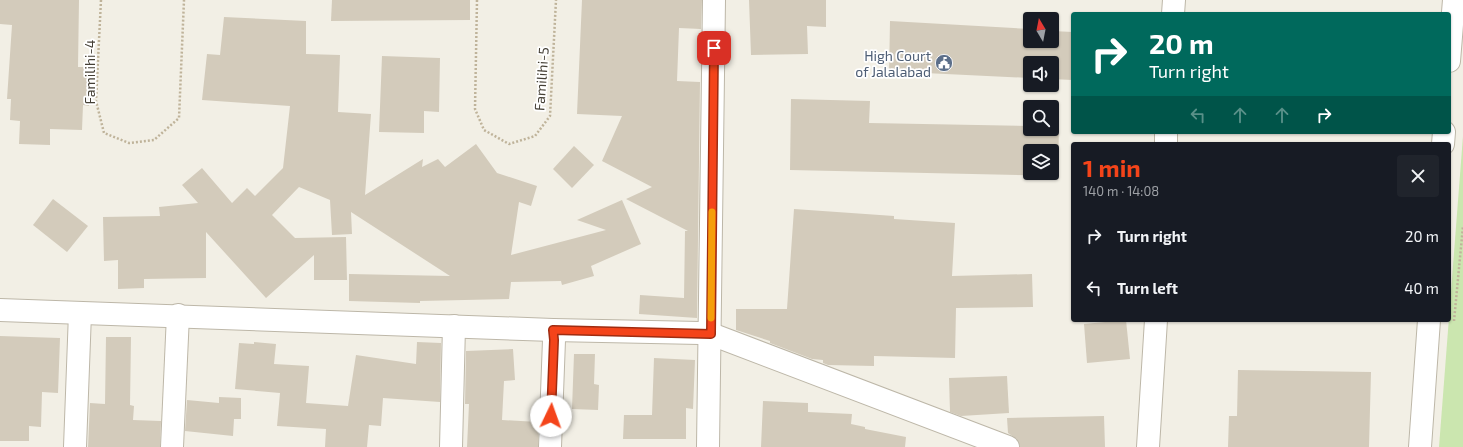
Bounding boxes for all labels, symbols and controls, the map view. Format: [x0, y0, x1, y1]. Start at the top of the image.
north arrow [1023, 12, 1059, 48]
map controls [1023, 12, 1059, 180]
text: 20 m [1149, 26, 1214, 60]
icon: right [1083, 28, 1135, 80]
pin [697, 31, 731, 65]
icon: arrive [703, 37, 725, 59]
street label: Familihi-4 [81, 40, 98, 104]
street label: Familihi-5 [530, 47, 552, 111]
place label: High Court of Jalalabad [855, 47, 931, 80]
public building icon: High Court of Jalalabad [934, 53, 954, 73]
button: sound [1023, 56, 1059, 92]
text: Turn right [1149, 60, 1229, 82]
button: search [1023, 100, 1059, 136]
icon: left [1187, 104, 1209, 126]
icon: ahead [1229, 104, 1251, 126]
icon: ahead [1271, 104, 1293, 126]
icon: right [1313, 104, 1335, 126]
button: layers [1023, 144, 1059, 180]
text: 1 min [1083, 153, 1141, 182]
button: close [1397, 155, 1439, 197]
text: 140 m · 14:08 [1083, 183, 1159, 199]
icon: right [1083, 225, 1105, 247]
text: Turn right [1117, 227, 1187, 245]
text: 20 m [1405, 227, 1439, 245]
icon: left [1083, 277, 1105, 299]
text: Turn left [1117, 279, 1178, 297]
text: 40 m [1404, 279, 1439, 297]
position arrow [530, 395, 572, 437]

